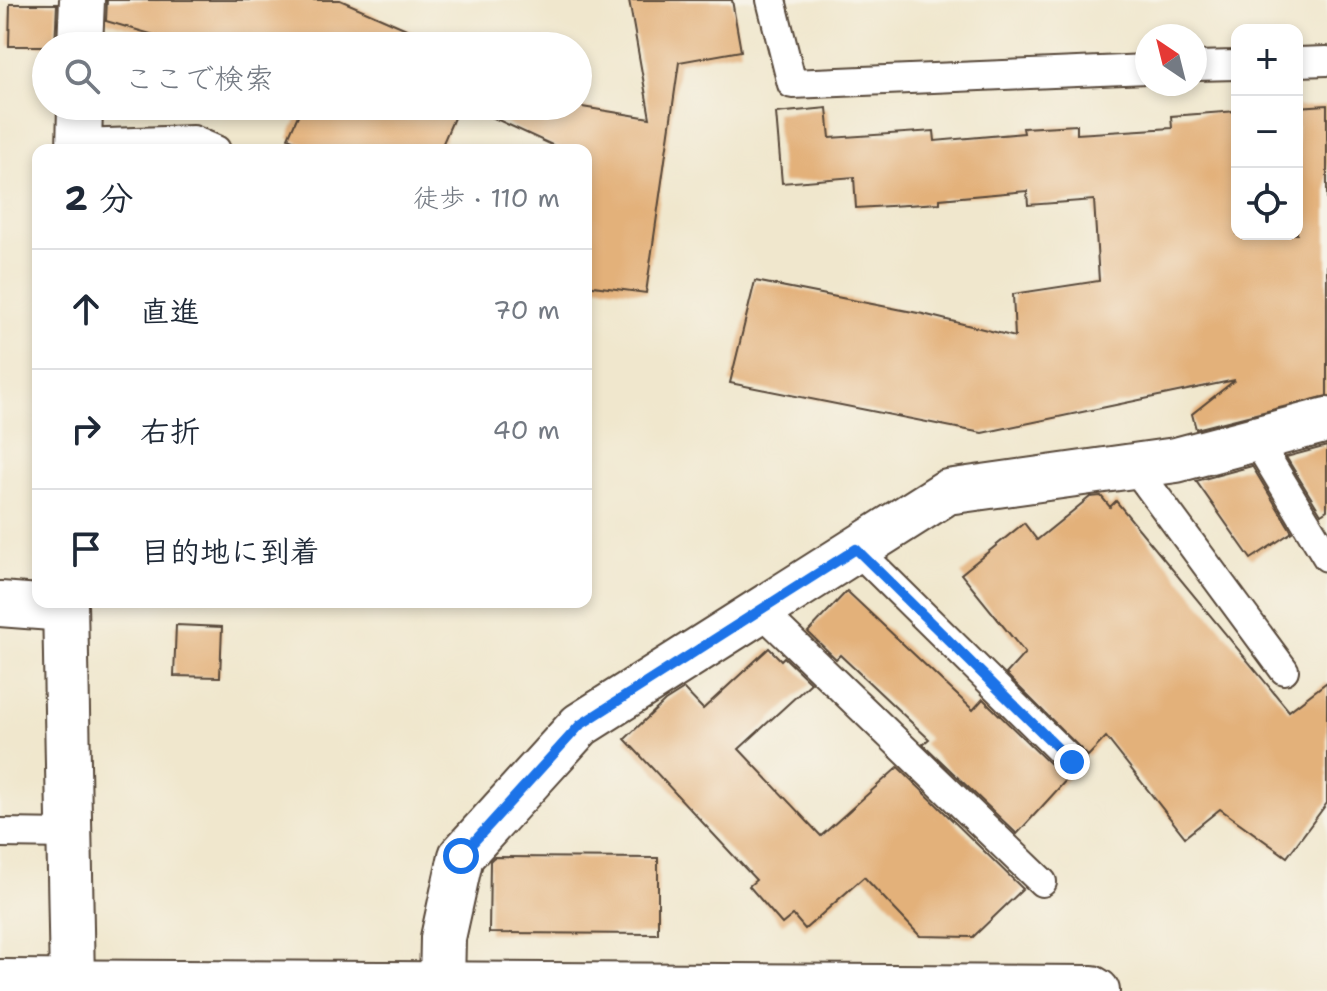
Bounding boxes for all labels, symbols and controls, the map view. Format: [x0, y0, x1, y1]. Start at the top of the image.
north arrow [1135, 24, 1207, 96]
map controls [1231, 24, 1303, 240]
button: + [1231, 24, 1303, 96]
search box [32, 32, 592, 120]
icon: search [60, 54, 104, 98]
text: ここで検索 [124, 58, 274, 99]
button: − [1231, 96, 1303, 168]
button: locate [1231, 168, 1303, 240]
text: 2 分 [64, 175, 134, 221]
text: 徒歩 · 110 m [413, 180, 560, 215]
icon: ahead [64, 287, 108, 331]
text: 直進 [140, 291, 200, 332]
text: 70 m [493, 292, 560, 327]
icon: right [64, 407, 108, 451]
text: 右折 [140, 411, 200, 452]
text: 40 m [493, 412, 560, 447]
icon: arrive [64, 527, 108, 571]
text: 目的地に到着 [140, 531, 320, 572]
route end [1054, 744, 1090, 780]
route start [443, 838, 479, 874]

